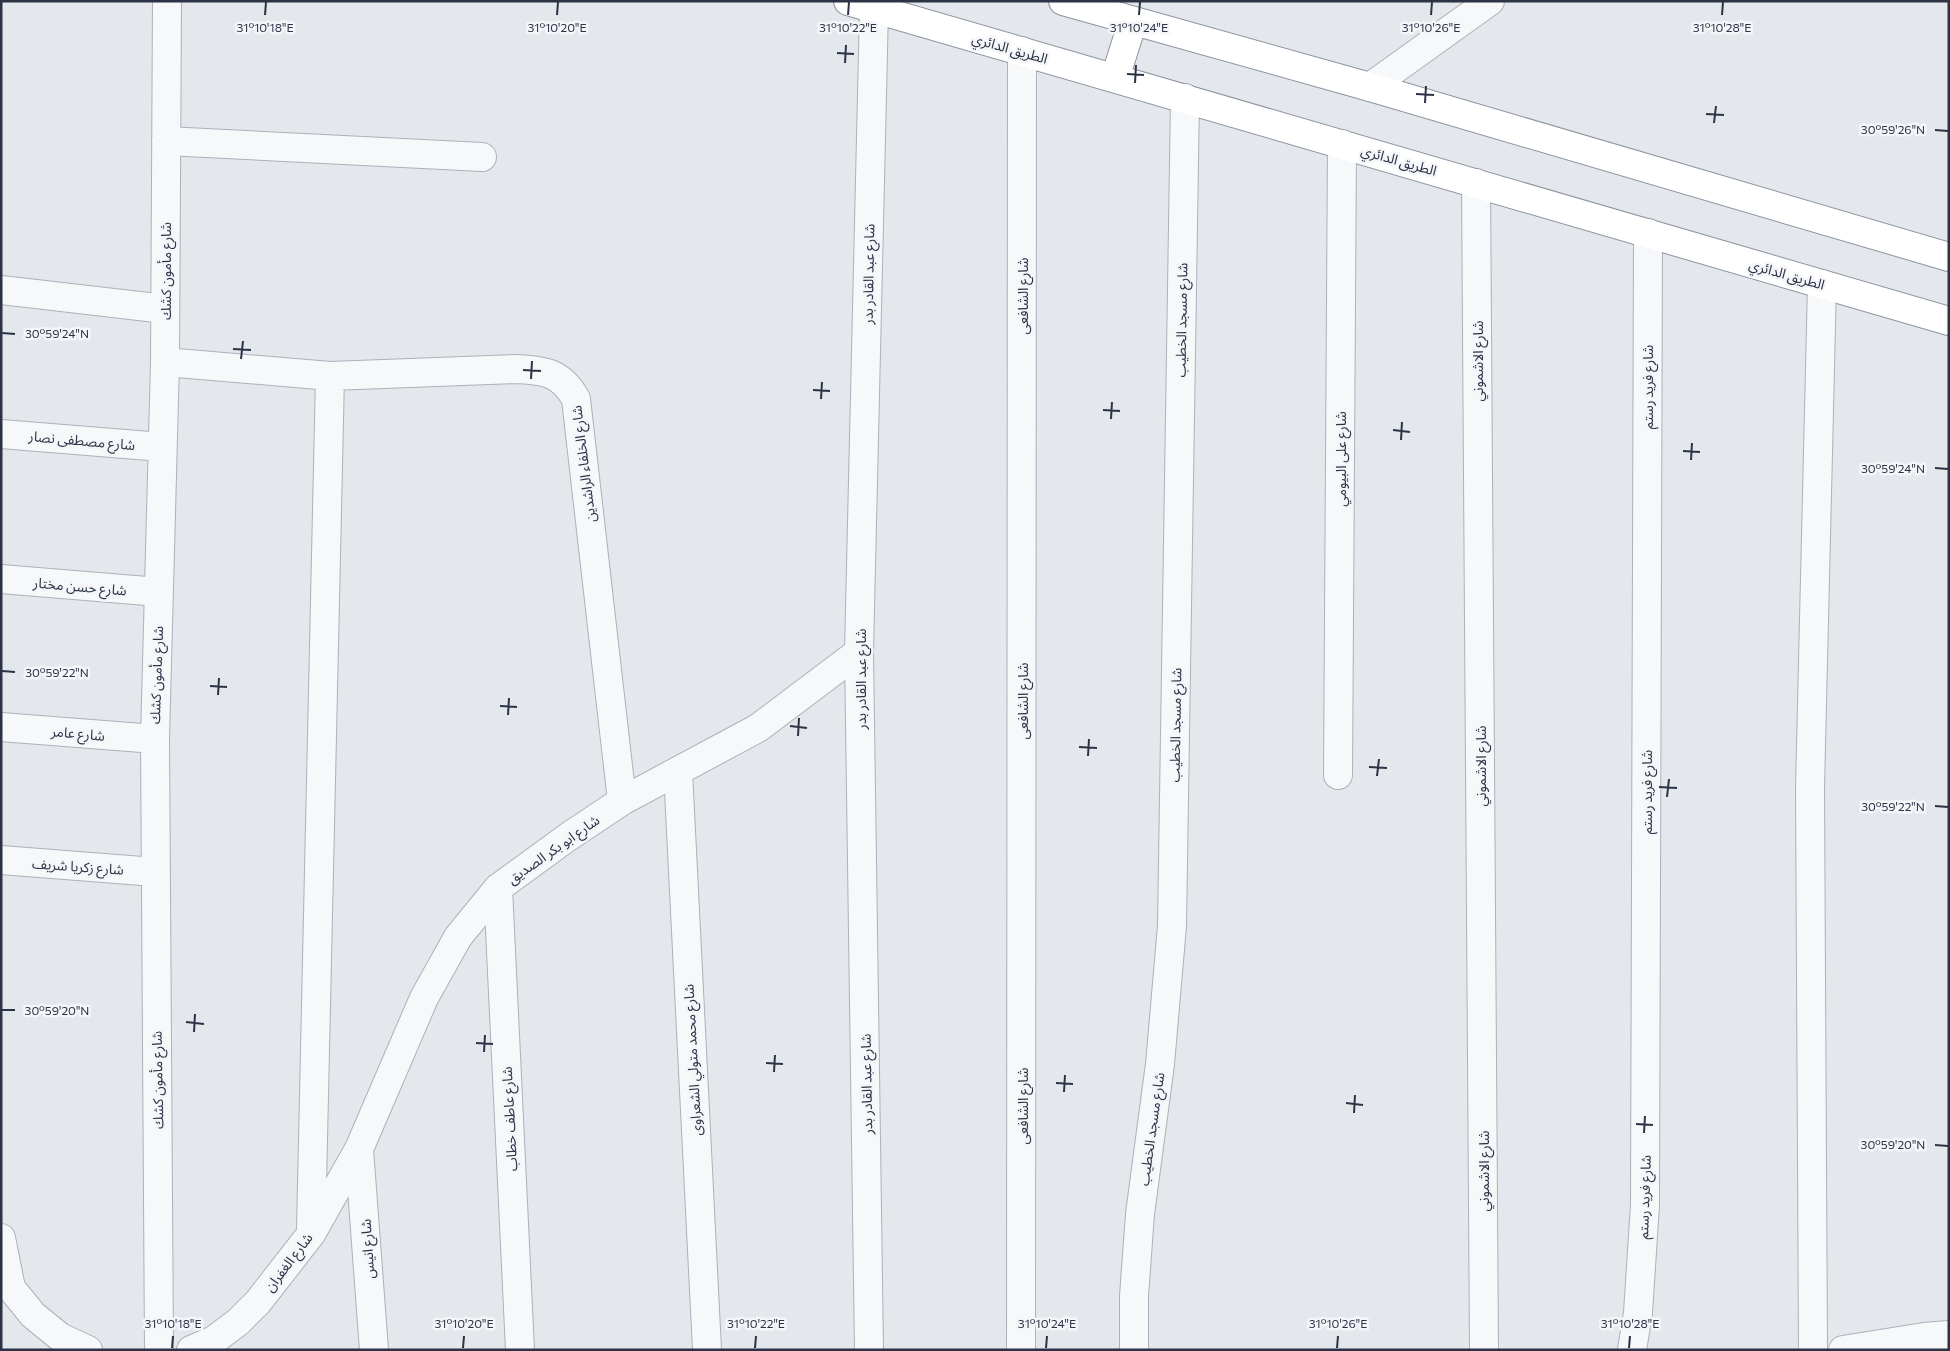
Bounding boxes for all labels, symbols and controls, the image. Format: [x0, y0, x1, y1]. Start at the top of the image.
text: 31°10'18"E [236, 20, 294, 34]
text: 31°10'20"E [527, 20, 587, 34]
text: 31°10'22"E [819, 20, 877, 34]
text: 31°10'24"E [1110, 20, 1168, 34]
text: 31°10'26"E [1402, 20, 1460, 34]
text: 31°10'28"E [1693, 20, 1751, 34]
street label: الطريق الدائري [969, 29, 1050, 70]
text: 30°59'26"N [1861, 122, 1925, 136]
street label: الطريق الدائري [1358, 141, 1439, 182]
street label: شارع مأمون كشك [157, 222, 177, 320]
street label: شارع عبد القادر بدر [859, 223, 880, 326]
street label: الطريق الدائري [1746, 255, 1827, 296]
street label: شارع الشافعى [1014, 258, 1034, 334]
street label: شارع مسجد الخطيب [1172, 263, 1193, 378]
street label: شارع الاشموني [1469, 320, 1489, 402]
text: 30°59'24"N [25, 326, 89, 340]
street label: شارع فريد رستم [1639, 345, 1659, 429]
street label: شارع الخلفاء الراشدين [567, 404, 602, 524]
street label: شارع على البيومي [1332, 411, 1352, 507]
street label: شارع مصطفى نصار [27, 427, 136, 456]
text: 30°59'24"N [1861, 461, 1925, 475]
street label: شارع حسن مختار [31, 573, 127, 602]
street label: شارع مأمون كشك [146, 626, 169, 724]
street label: شارع عبد القادر بدر [852, 629, 872, 730]
street label: شارع الشافعى [1014, 663, 1034, 739]
text: 30°59'22"N [25, 665, 89, 679]
street label: شارع مسجد الخطيب [1166, 668, 1187, 783]
street label: شارع عامر [49, 722, 106, 747]
street label: شارع الاشموني [1472, 725, 1492, 807]
street label: شارع فريد رستم [1638, 750, 1658, 834]
text: 30°59'22"N [1861, 799, 1925, 813]
street label: شارع ابو بكر الصديق [504, 811, 604, 890]
street label: شارع زكريا شريف [31, 854, 125, 881]
street label: شارع محمد متولي الشعراوى [680, 984, 708, 1136]
text: 30°59'20"N [25, 1003, 89, 1017]
street label: شارع مأمون كشك [148, 1031, 169, 1129]
street label: شارع عبد القادر بدر [857, 1033, 878, 1136]
street label: شارع عاطف خطاب [498, 1066, 523, 1172]
street label: شارع الشافعى [1014, 1068, 1034, 1144]
street label: شارع مسجد الخطيب [1135, 1071, 1170, 1187]
street label: شارع الاشموني [1475, 1130, 1495, 1212]
text: 30°59'20"N [1861, 1137, 1925, 1151]
street label: شارع فريد رستم [1634, 1154, 1657, 1240]
street label: شارع انيس [356, 1218, 381, 1280]
street label: شارع الغفران [260, 1229, 318, 1297]
text: 31°10'18"E [144, 1316, 202, 1330]
text: 31°10'20"E [434, 1316, 494, 1330]
text: 31°10'22"E [727, 1316, 785, 1330]
text: 31°10'24"E [1018, 1316, 1076, 1330]
text: 31°10'26"E [1309, 1316, 1367, 1330]
text: 31°10'28"E [1601, 1316, 1659, 1330]

